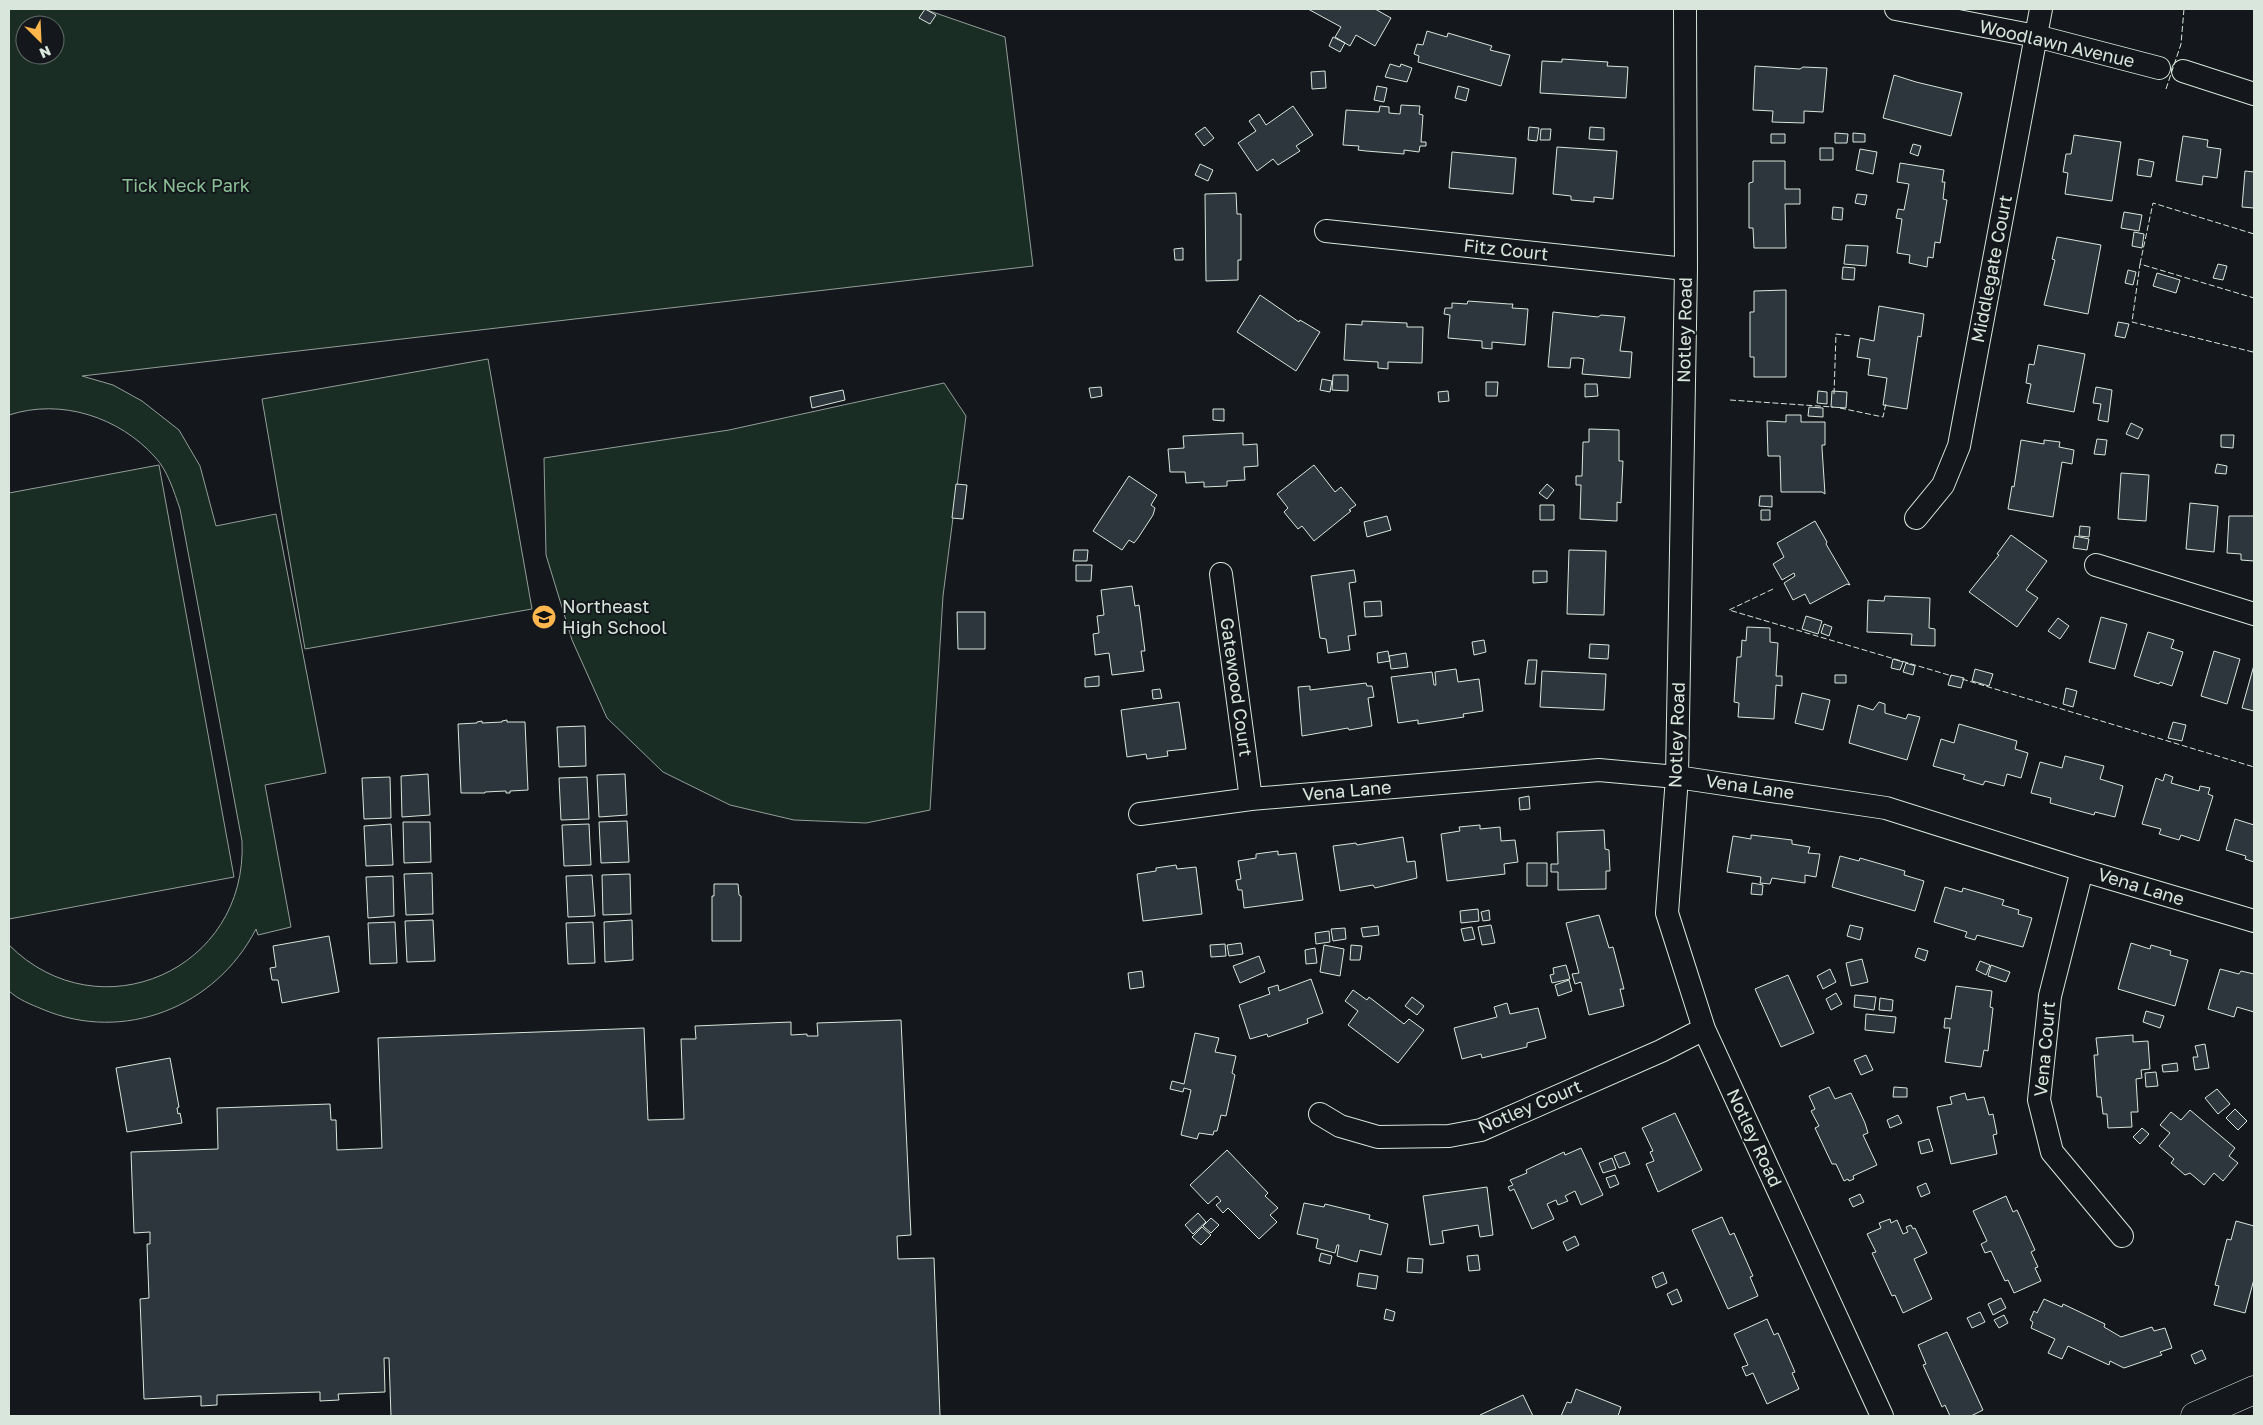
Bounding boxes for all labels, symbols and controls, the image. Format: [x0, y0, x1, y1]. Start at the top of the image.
street label: Woodlawn Avenue [1977, 14, 2137, 72]
north arrow [15, 15, 65, 65]
text: N [37, 42, 54, 62]
park label: Tick Neck Park [122, 174, 250, 196]
street label: Middlegate Court [1966, 193, 2016, 345]
street label: Fitz Court [1463, 234, 1550, 264]
street label: Notley Road [1672, 277, 1696, 383]
place label: Northeast High School [562, 595, 667, 638]
school or university icon: Northeast High School [531, 604, 557, 630]
street label: Gatewood Court [1216, 616, 1258, 758]
street label: Notley Road [1663, 682, 1689, 788]
street label: Vena Lane [1704, 769, 1796, 803]
street label: Vena Lane [1301, 775, 1392, 805]
street label: Vena Lane [2095, 862, 2187, 910]
street label: Vena Court [2029, 1000, 2059, 1098]
street label: Notley Court [1474, 1074, 1585, 1138]
street label: Notley Road [1723, 1085, 1787, 1190]

